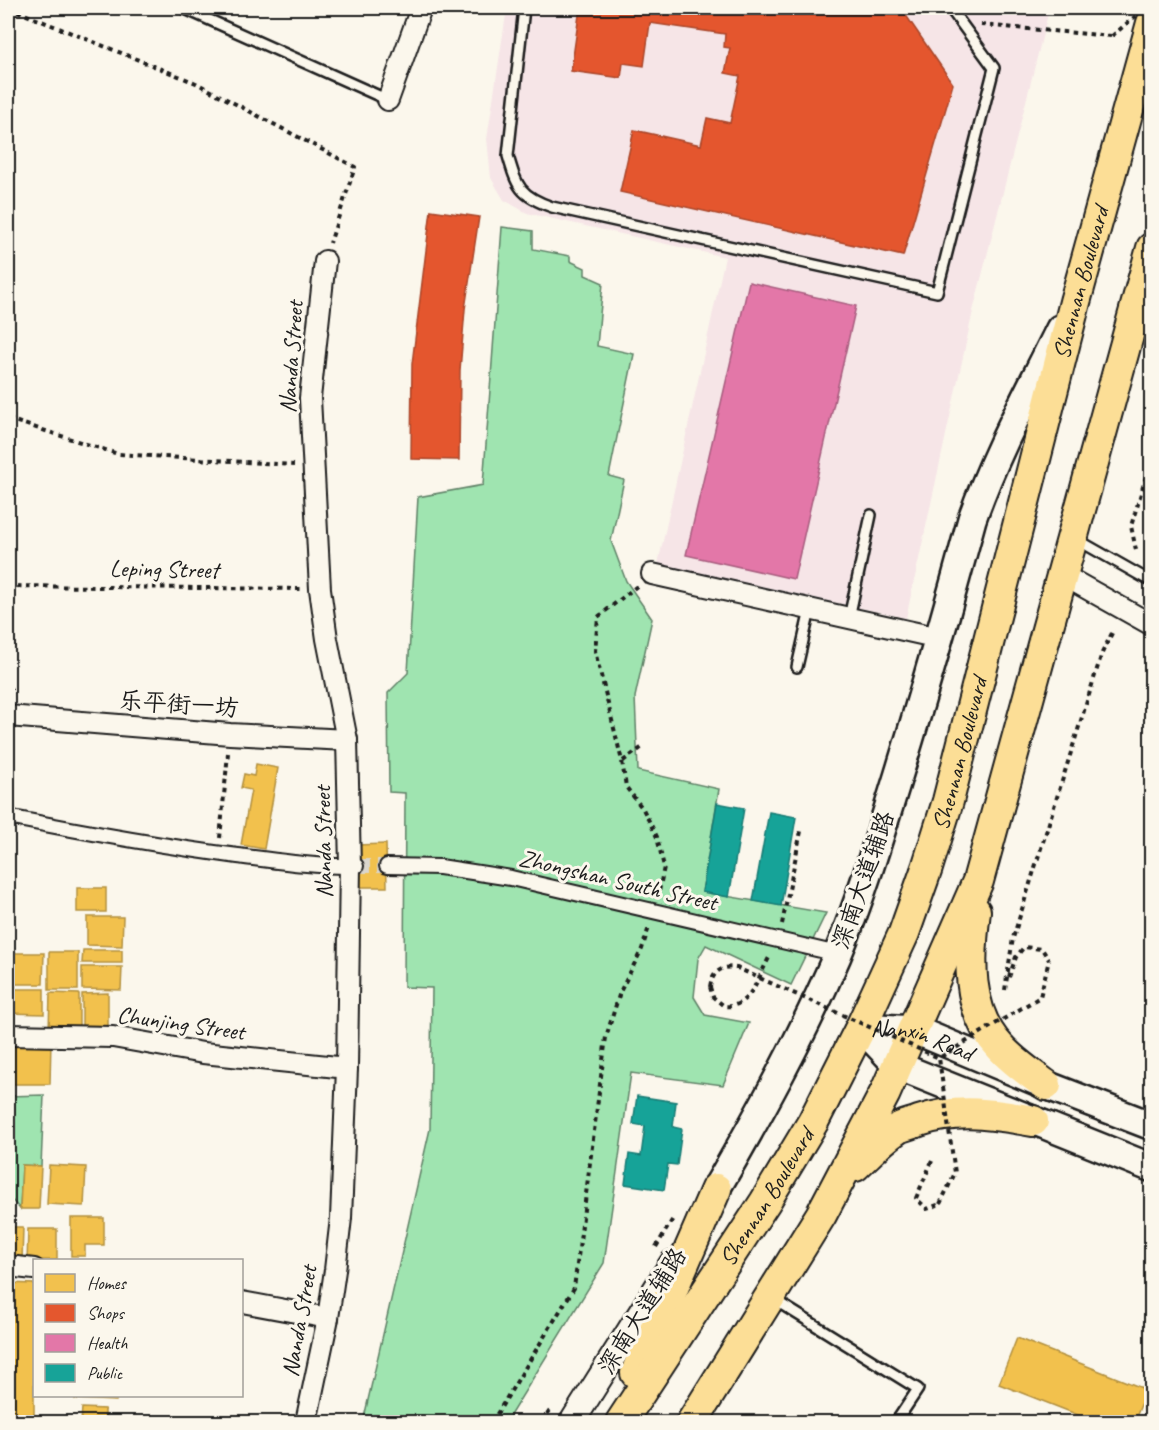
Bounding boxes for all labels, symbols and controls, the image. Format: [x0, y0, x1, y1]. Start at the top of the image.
street label: Shennan Boulevard [1046, 200, 1117, 362]
street label: Nanda Street [272, 298, 310, 414]
street label: Leping Street [109, 553, 222, 585]
street label: Shennan Boulevard [925, 671, 995, 834]
street label: 乐平街一坊 [118, 685, 240, 723]
street label: Nanda Street [307, 784, 339, 898]
street label: 深南大道辅路 [825, 807, 901, 953]
street label: Zhongshan South Street [516, 843, 722, 918]
street label: Chunjing Street [115, 999, 249, 1047]
street label: Nanxin Road [870, 1013, 981, 1069]
street label: Shennan Boulevard [712, 1120, 823, 1271]
street label: 深南大道辅路 [591, 1242, 693, 1380]
legend [33, 1259, 243, 1397]
street label: Nanda Street [274, 1261, 324, 1379]
text: Homes [87, 1272, 127, 1294]
text: Shops [87, 1302, 126, 1324]
text: Health [87, 1332, 128, 1354]
text: Public [87, 1362, 124, 1384]

